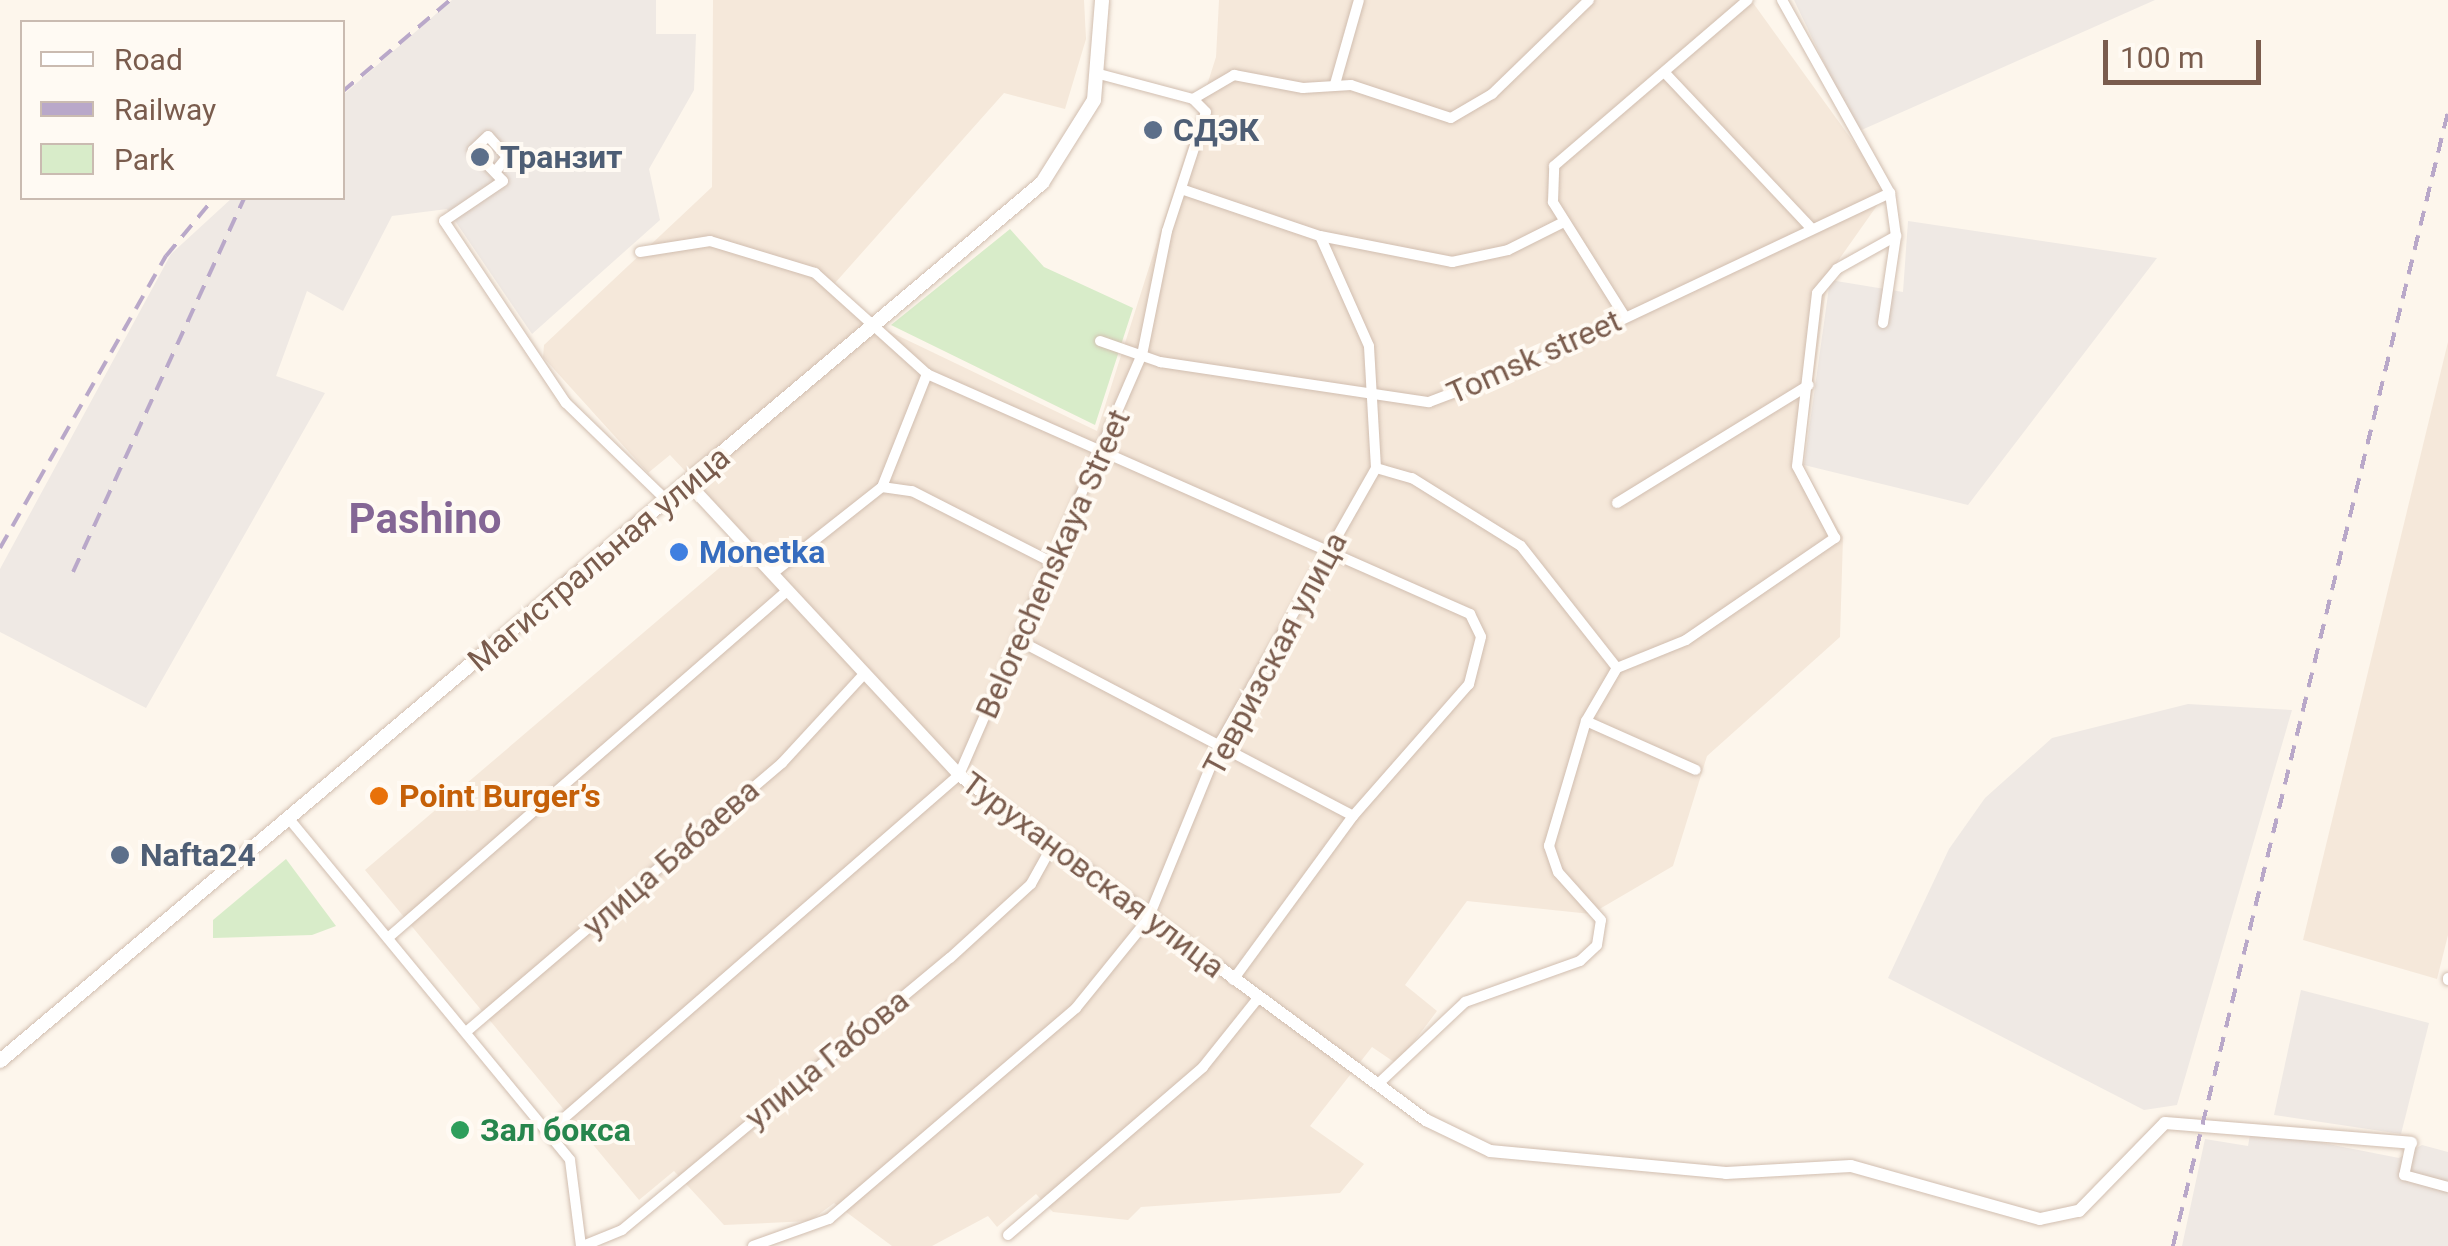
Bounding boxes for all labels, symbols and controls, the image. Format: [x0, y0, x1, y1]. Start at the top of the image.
legend [20, 20, 345, 200]
scale bar [2108, 20, 2266, 82]
text: 100 m [2120, 40, 2204, 75]
text: Road [114, 42, 183, 77]
text: Railway [114, 92, 216, 127]
place label: СДЭК [1173, 111, 1259, 149]
marker: СДЭК [1142, 119, 1164, 141]
place label: Транзит [500, 138, 622, 176]
text: Park [114, 142, 174, 177]
marker: Транзит [469, 146, 491, 168]
street label: Tomsk street [1441, 302, 1627, 412]
street label: Belorechenskaya Street [968, 404, 1138, 724]
street label: Магистральная улица [460, 438, 738, 680]
district label: Pashino [349, 494, 501, 544]
street label: Тевризская улица [1195, 526, 1355, 782]
place label: Monetka [699, 533, 825, 571]
marker: Monetka [668, 541, 690, 563]
street label: Турухановская улица [954, 764, 1232, 986]
street label: улица Бабаева [575, 771, 767, 945]
place label: Point Burger’s [399, 777, 601, 815]
marker: Point Burger’s [368, 785, 390, 807]
place label: Nafta24 [140, 836, 256, 874]
marker: Nafta24 [109, 844, 131, 866]
street label: улица Габова [737, 981, 917, 1137]
place label: Зал бокса [480, 1111, 631, 1149]
marker: Зал бокса [449, 1119, 471, 1141]

